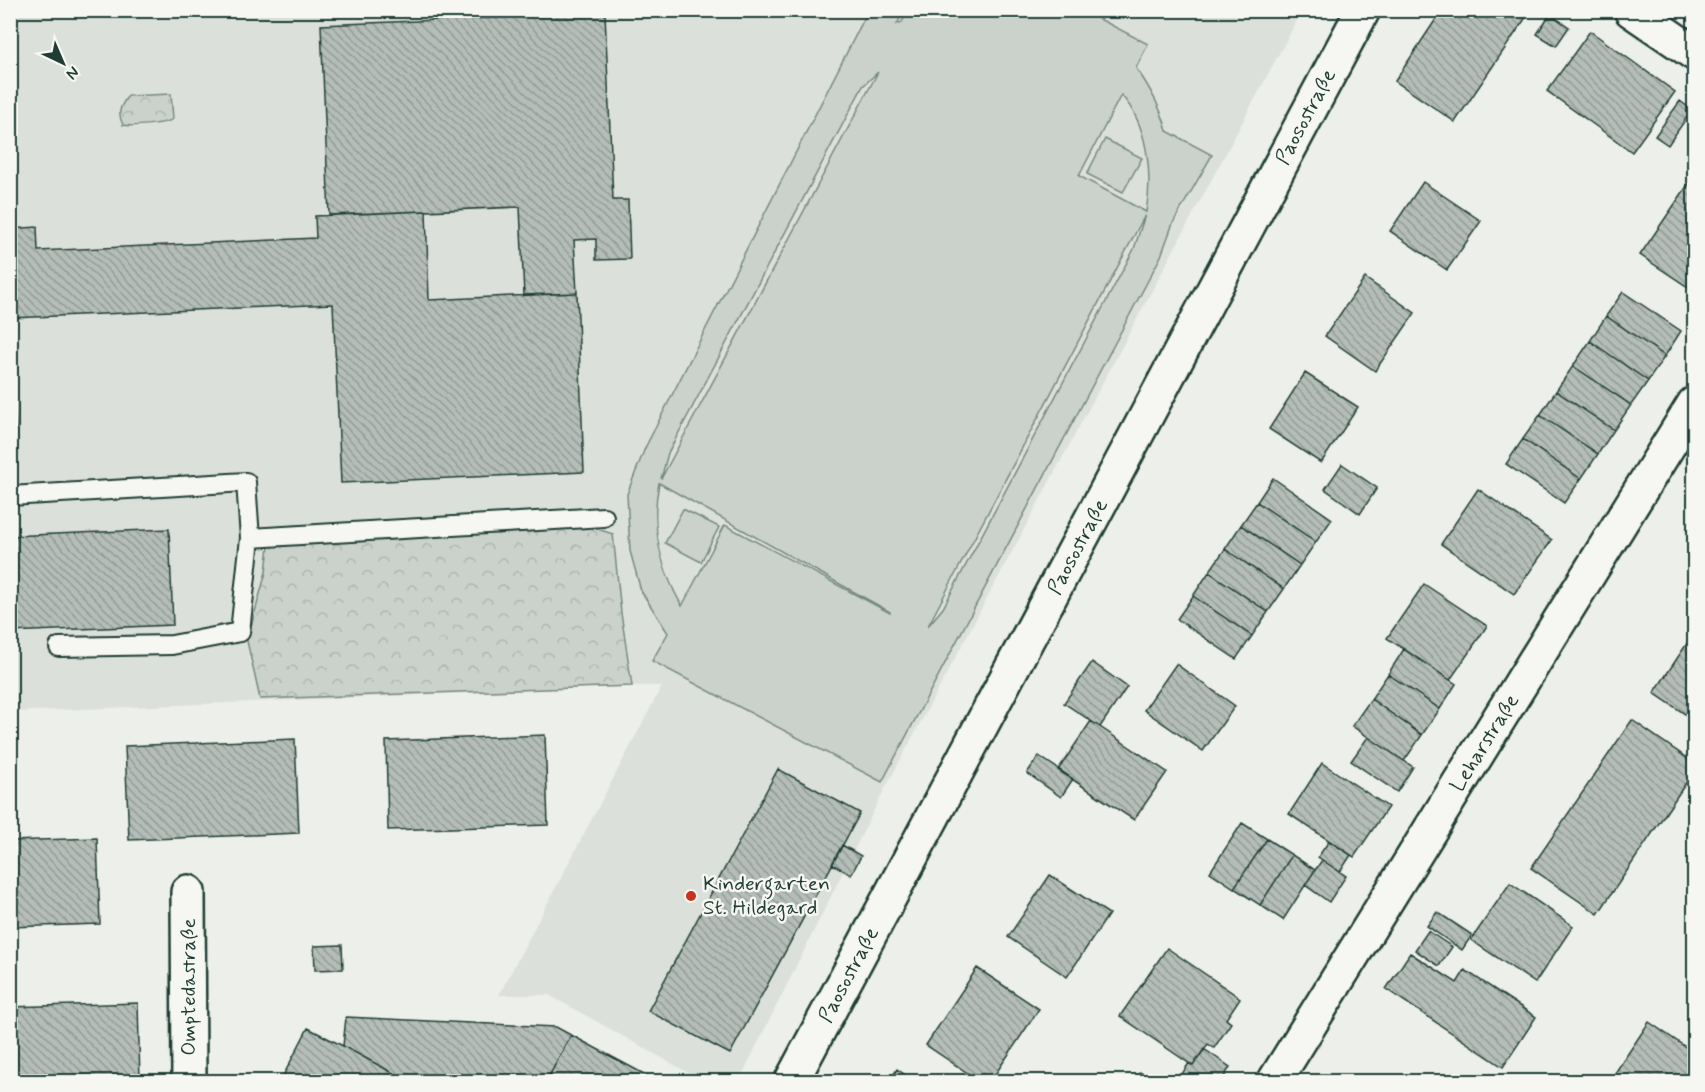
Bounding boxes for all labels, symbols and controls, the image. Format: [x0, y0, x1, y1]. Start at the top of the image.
north arrow [33, 33, 93, 93]
text: N [61, 61, 84, 84]
street label: Paosostraße [1269, 64, 1343, 170]
street label: Paosostraße [1041, 494, 1115, 600]
street label: Leharstraße [1444, 689, 1526, 797]
place label: Kindergarten St. Hildegard [703, 870, 830, 922]
marker: Kindergarten St. Hildegard [684, 889, 698, 903]
street label: Omptedastraße [175, 918, 203, 1056]
street label: Paosostraße [812, 922, 886, 1028]

